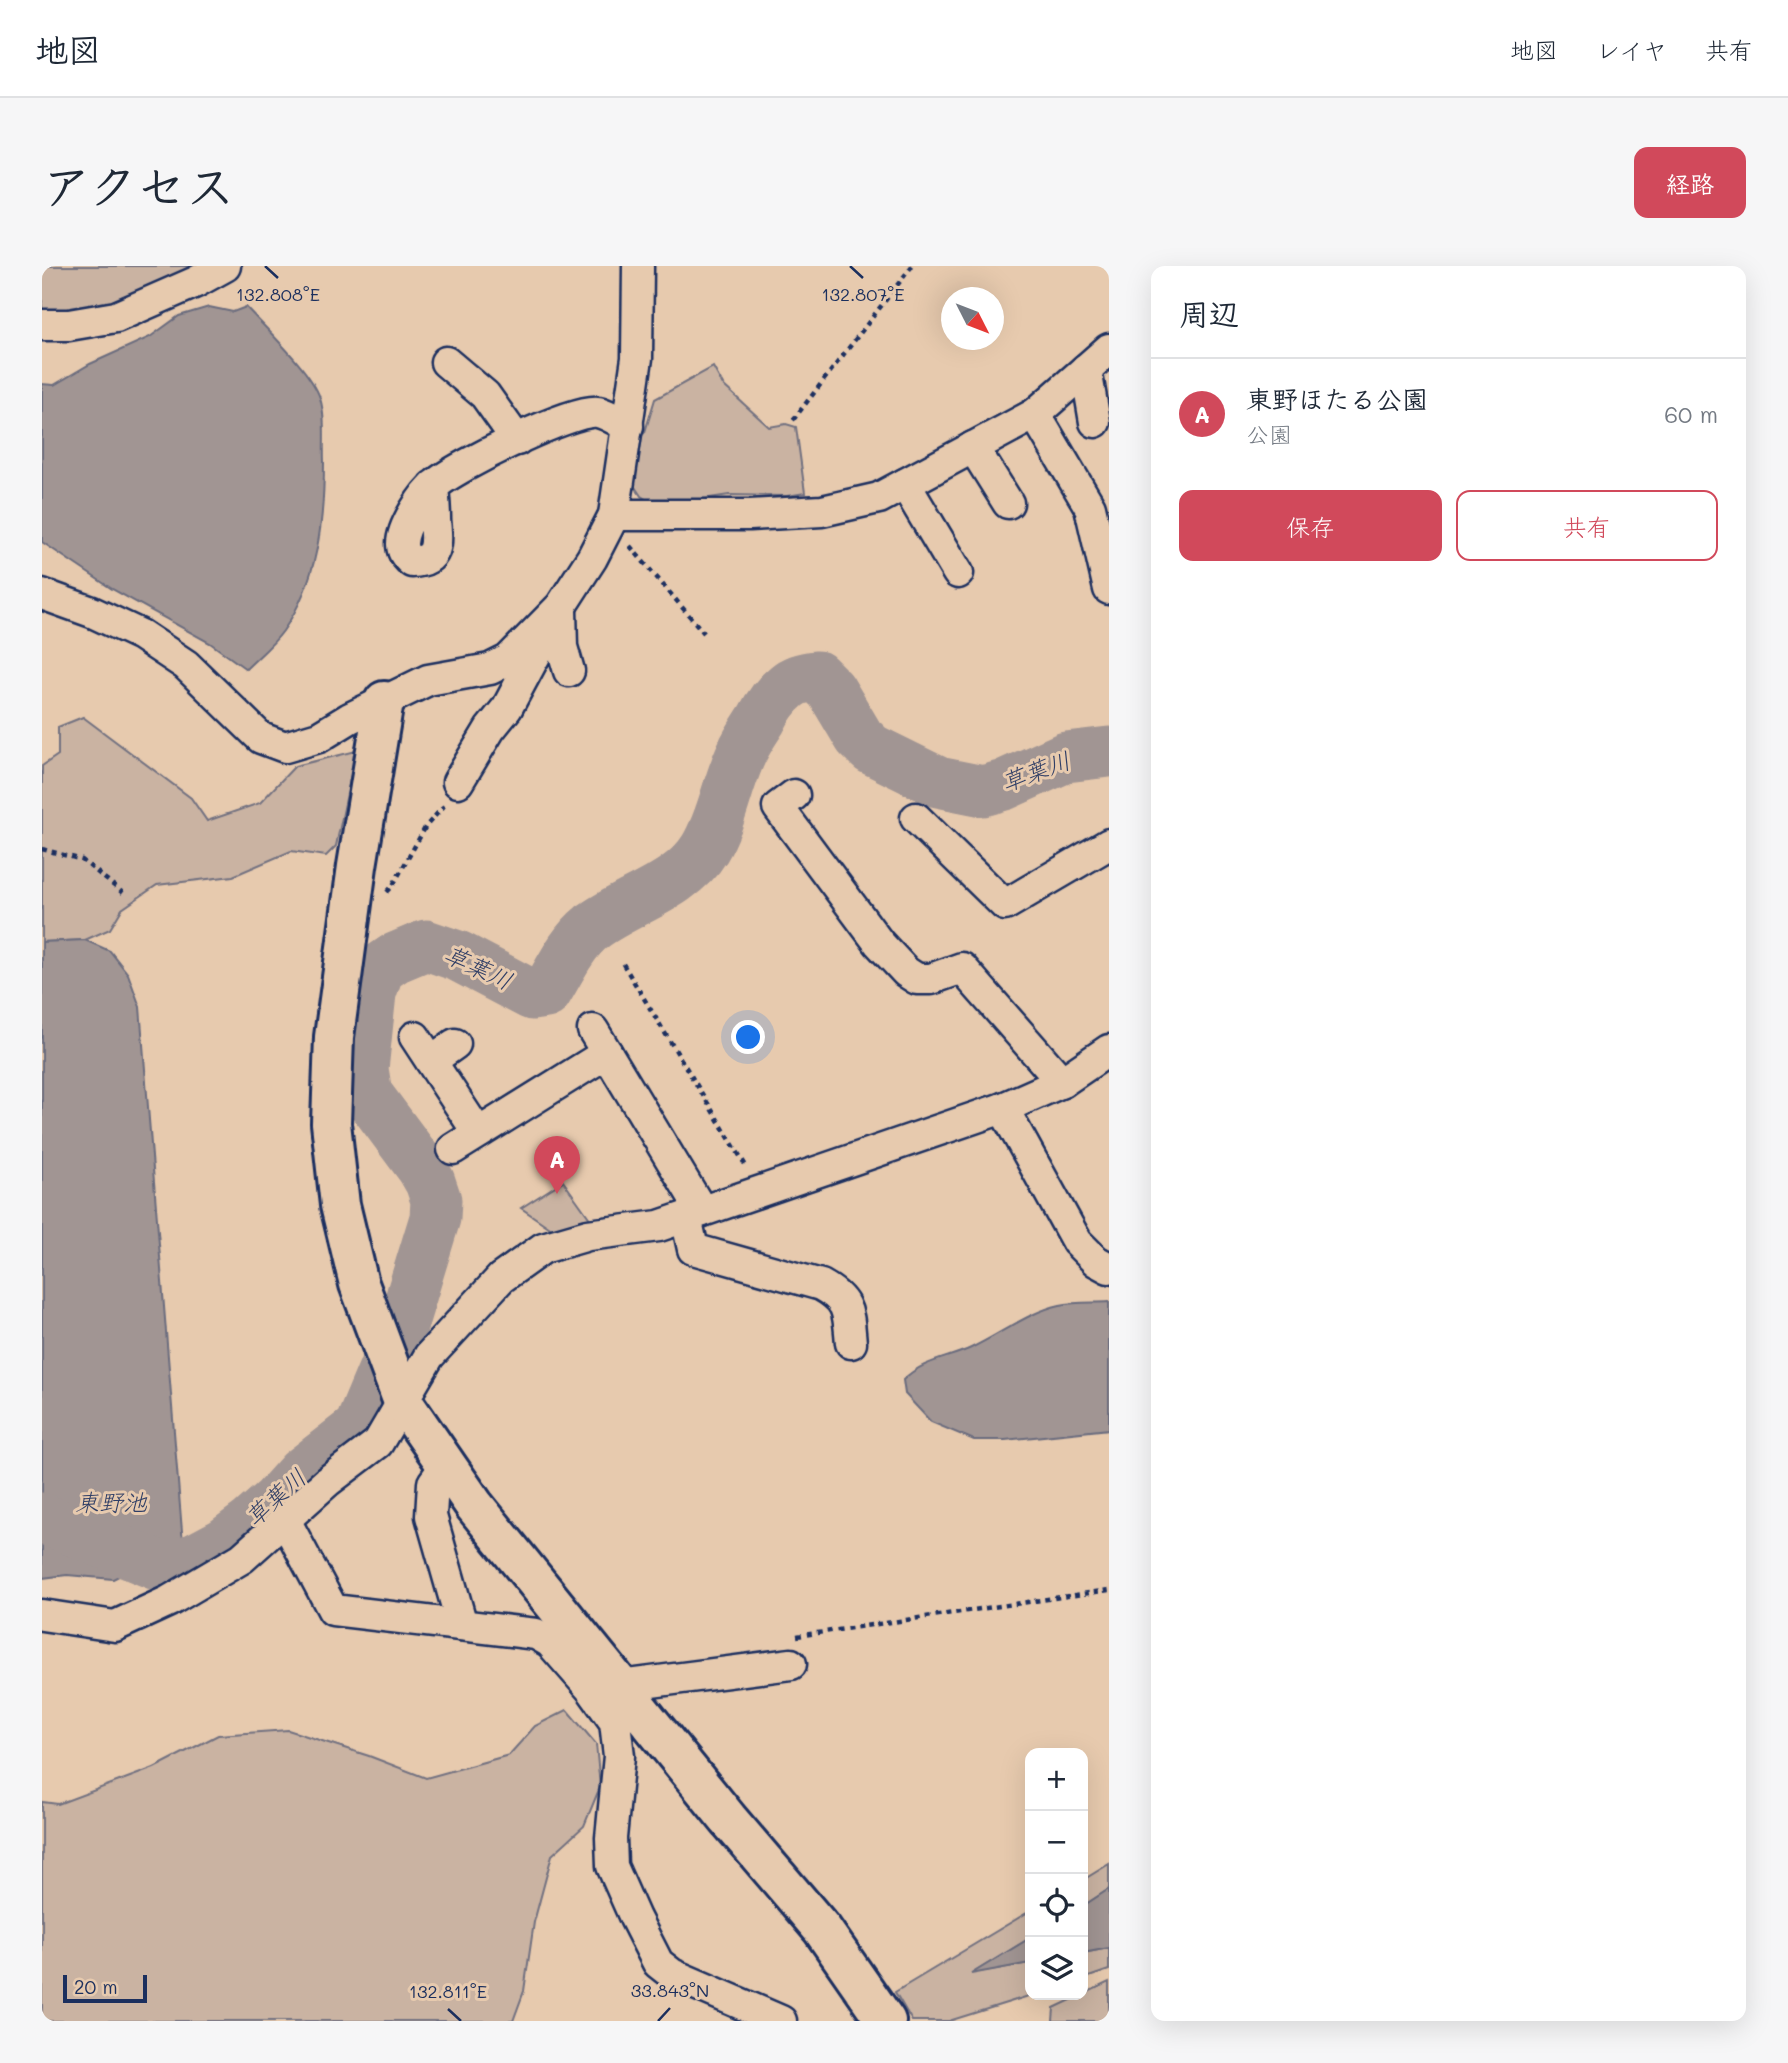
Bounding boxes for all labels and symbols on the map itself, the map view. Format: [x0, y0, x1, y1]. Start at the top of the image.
text: 132.808°E [236, 282, 320, 306]
text: 132.807°E [821, 282, 905, 306]
north arrow [941, 287, 1004, 350]
water label: 草葉川 [996, 744, 1075, 797]
water label: 草葉川 [439, 937, 518, 996]
your location [731, 1020, 765, 1054]
pin: A [534, 1136, 580, 1194]
water label: 草葉川 [238, 1461, 312, 1532]
water label: 東野池 [75, 1486, 148, 1517]
scale bar [63, 1972, 147, 2004]
text: 33.843°N [631, 1978, 709, 2002]
text: 132.811°E [409, 1979, 487, 2003]

